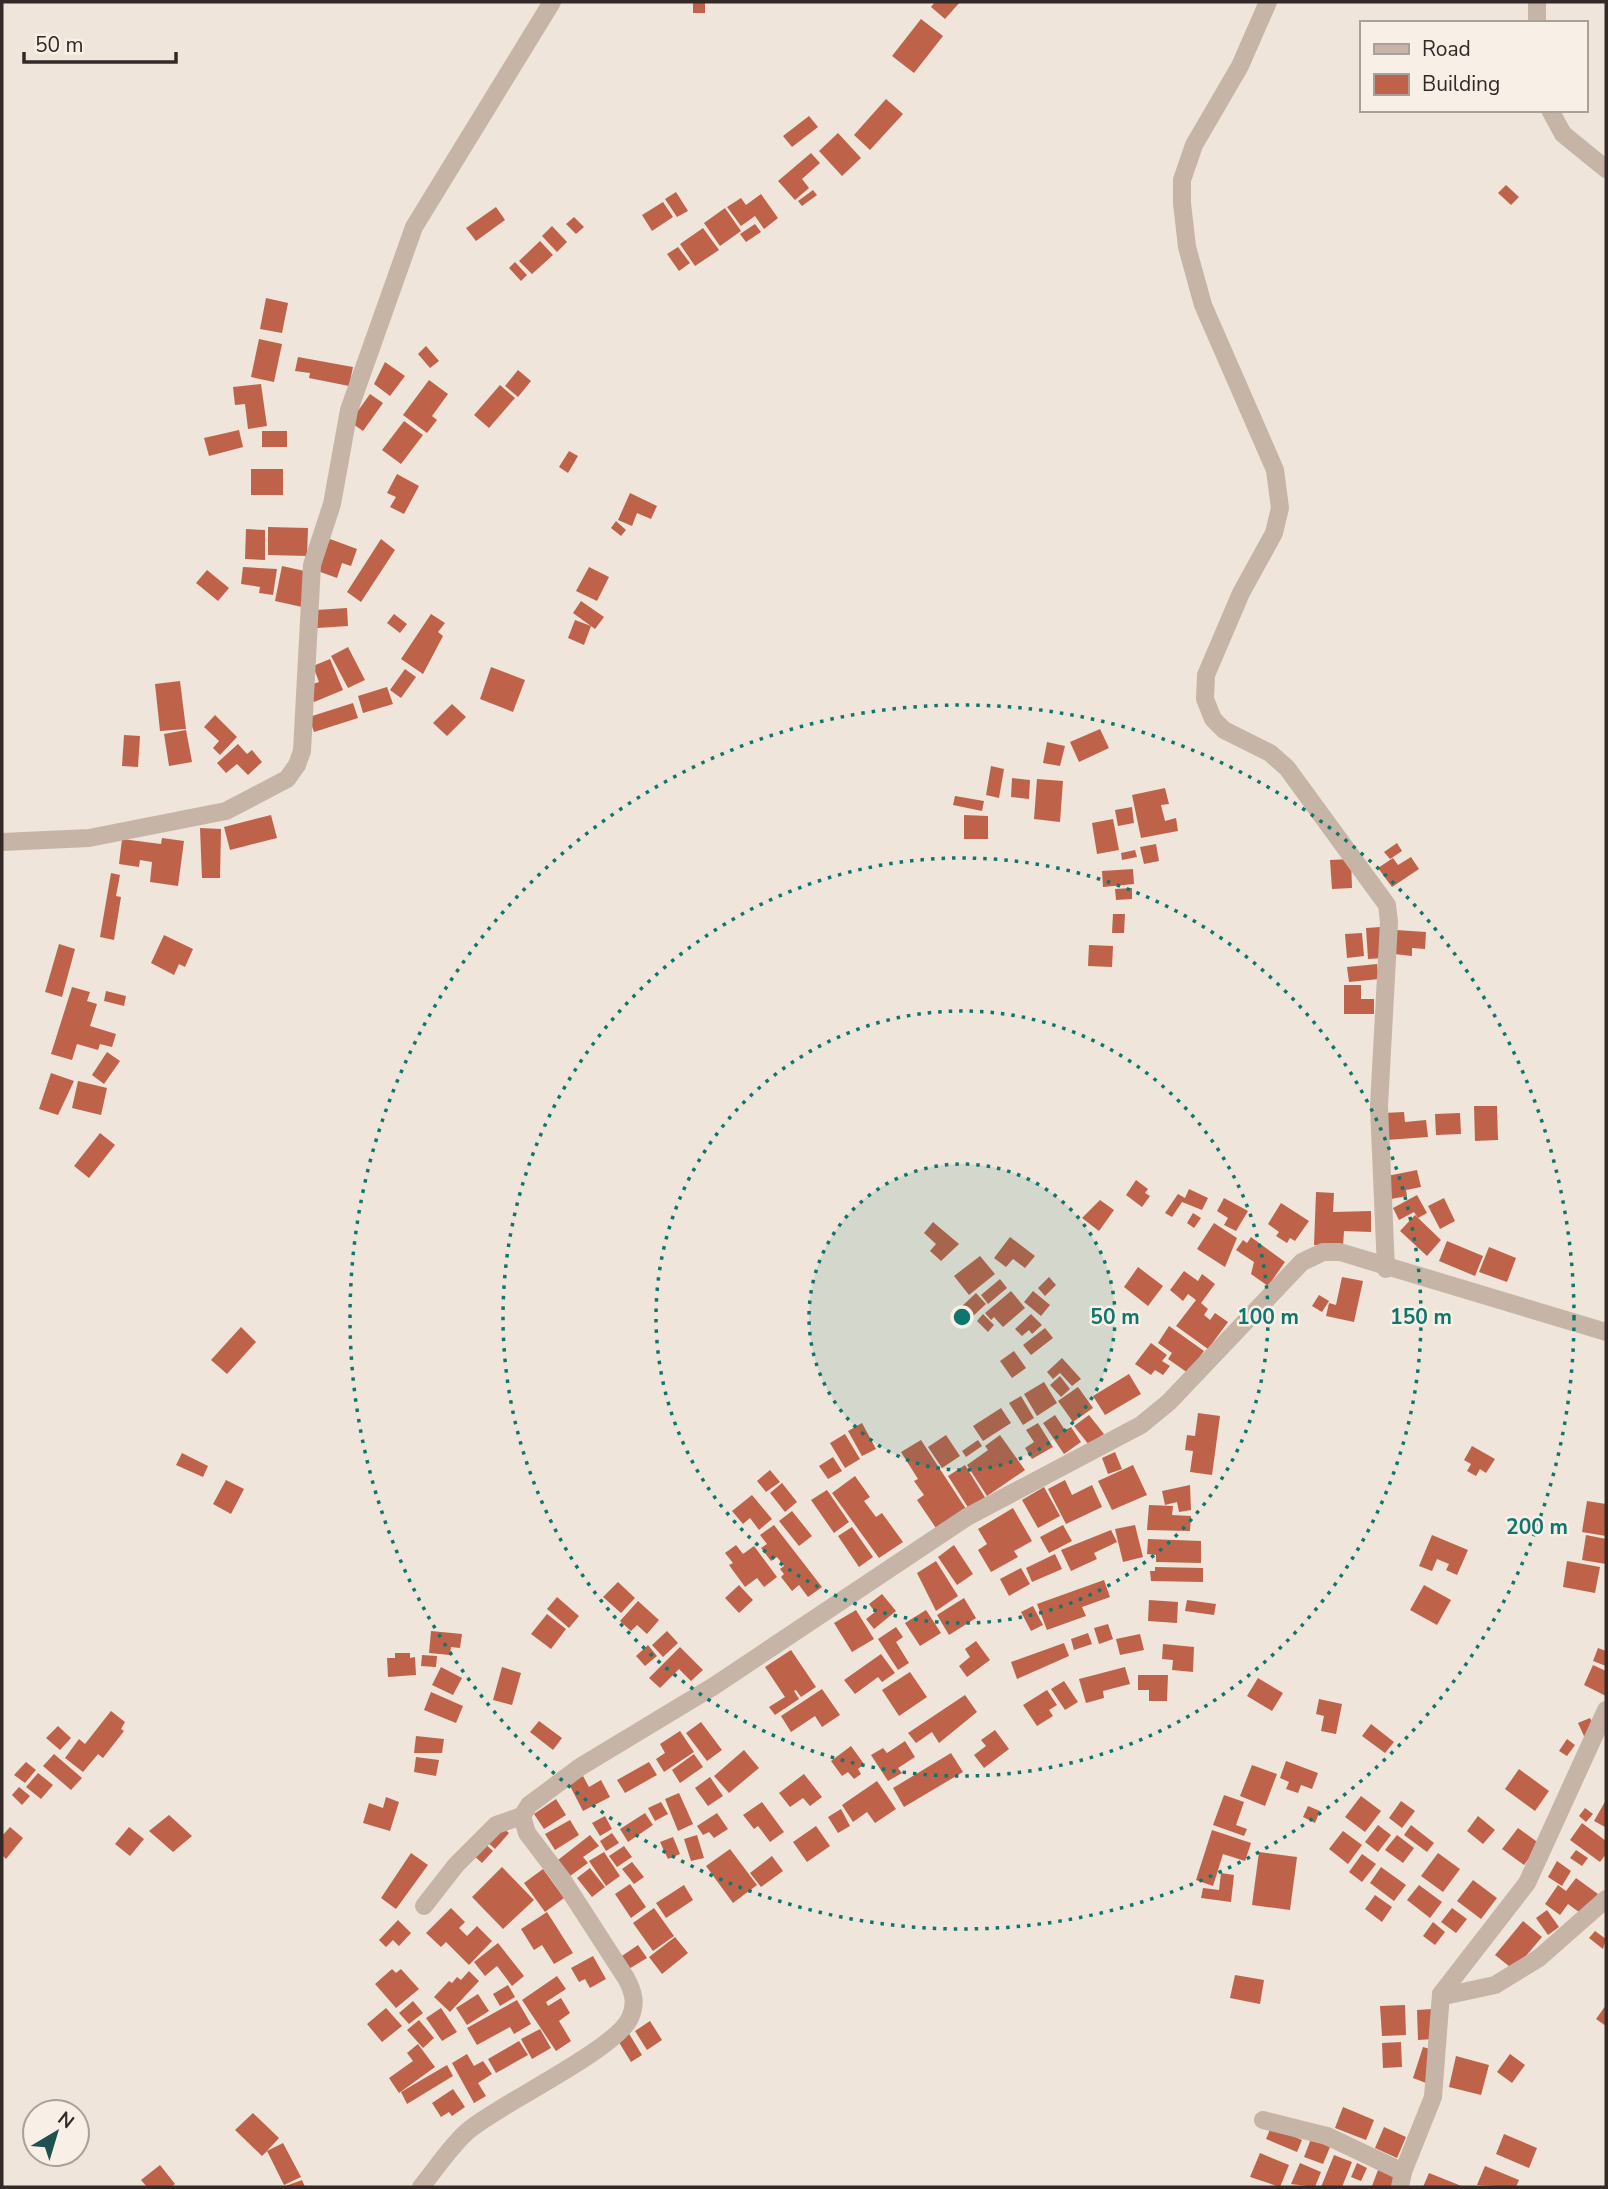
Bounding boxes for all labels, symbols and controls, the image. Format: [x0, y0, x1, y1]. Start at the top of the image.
scale bar [24, 21, 177, 65]
legend [1360, 21, 1587, 112]
text: 50 m [35, 31, 84, 59]
text: Road [1422, 35, 1471, 63]
text: Building [1422, 70, 1500, 98]
text: 50 m [1090, 1303, 1140, 1331]
text: 100 m [1237, 1303, 1299, 1331]
text: 150 m [1390, 1303, 1452, 1331]
centre of rings [950, 1305, 974, 1329]
text: 200 m [1506, 1513, 1568, 1541]
north arrow [21, 2098, 91, 2168]
text: N [52, 2106, 79, 2135]

